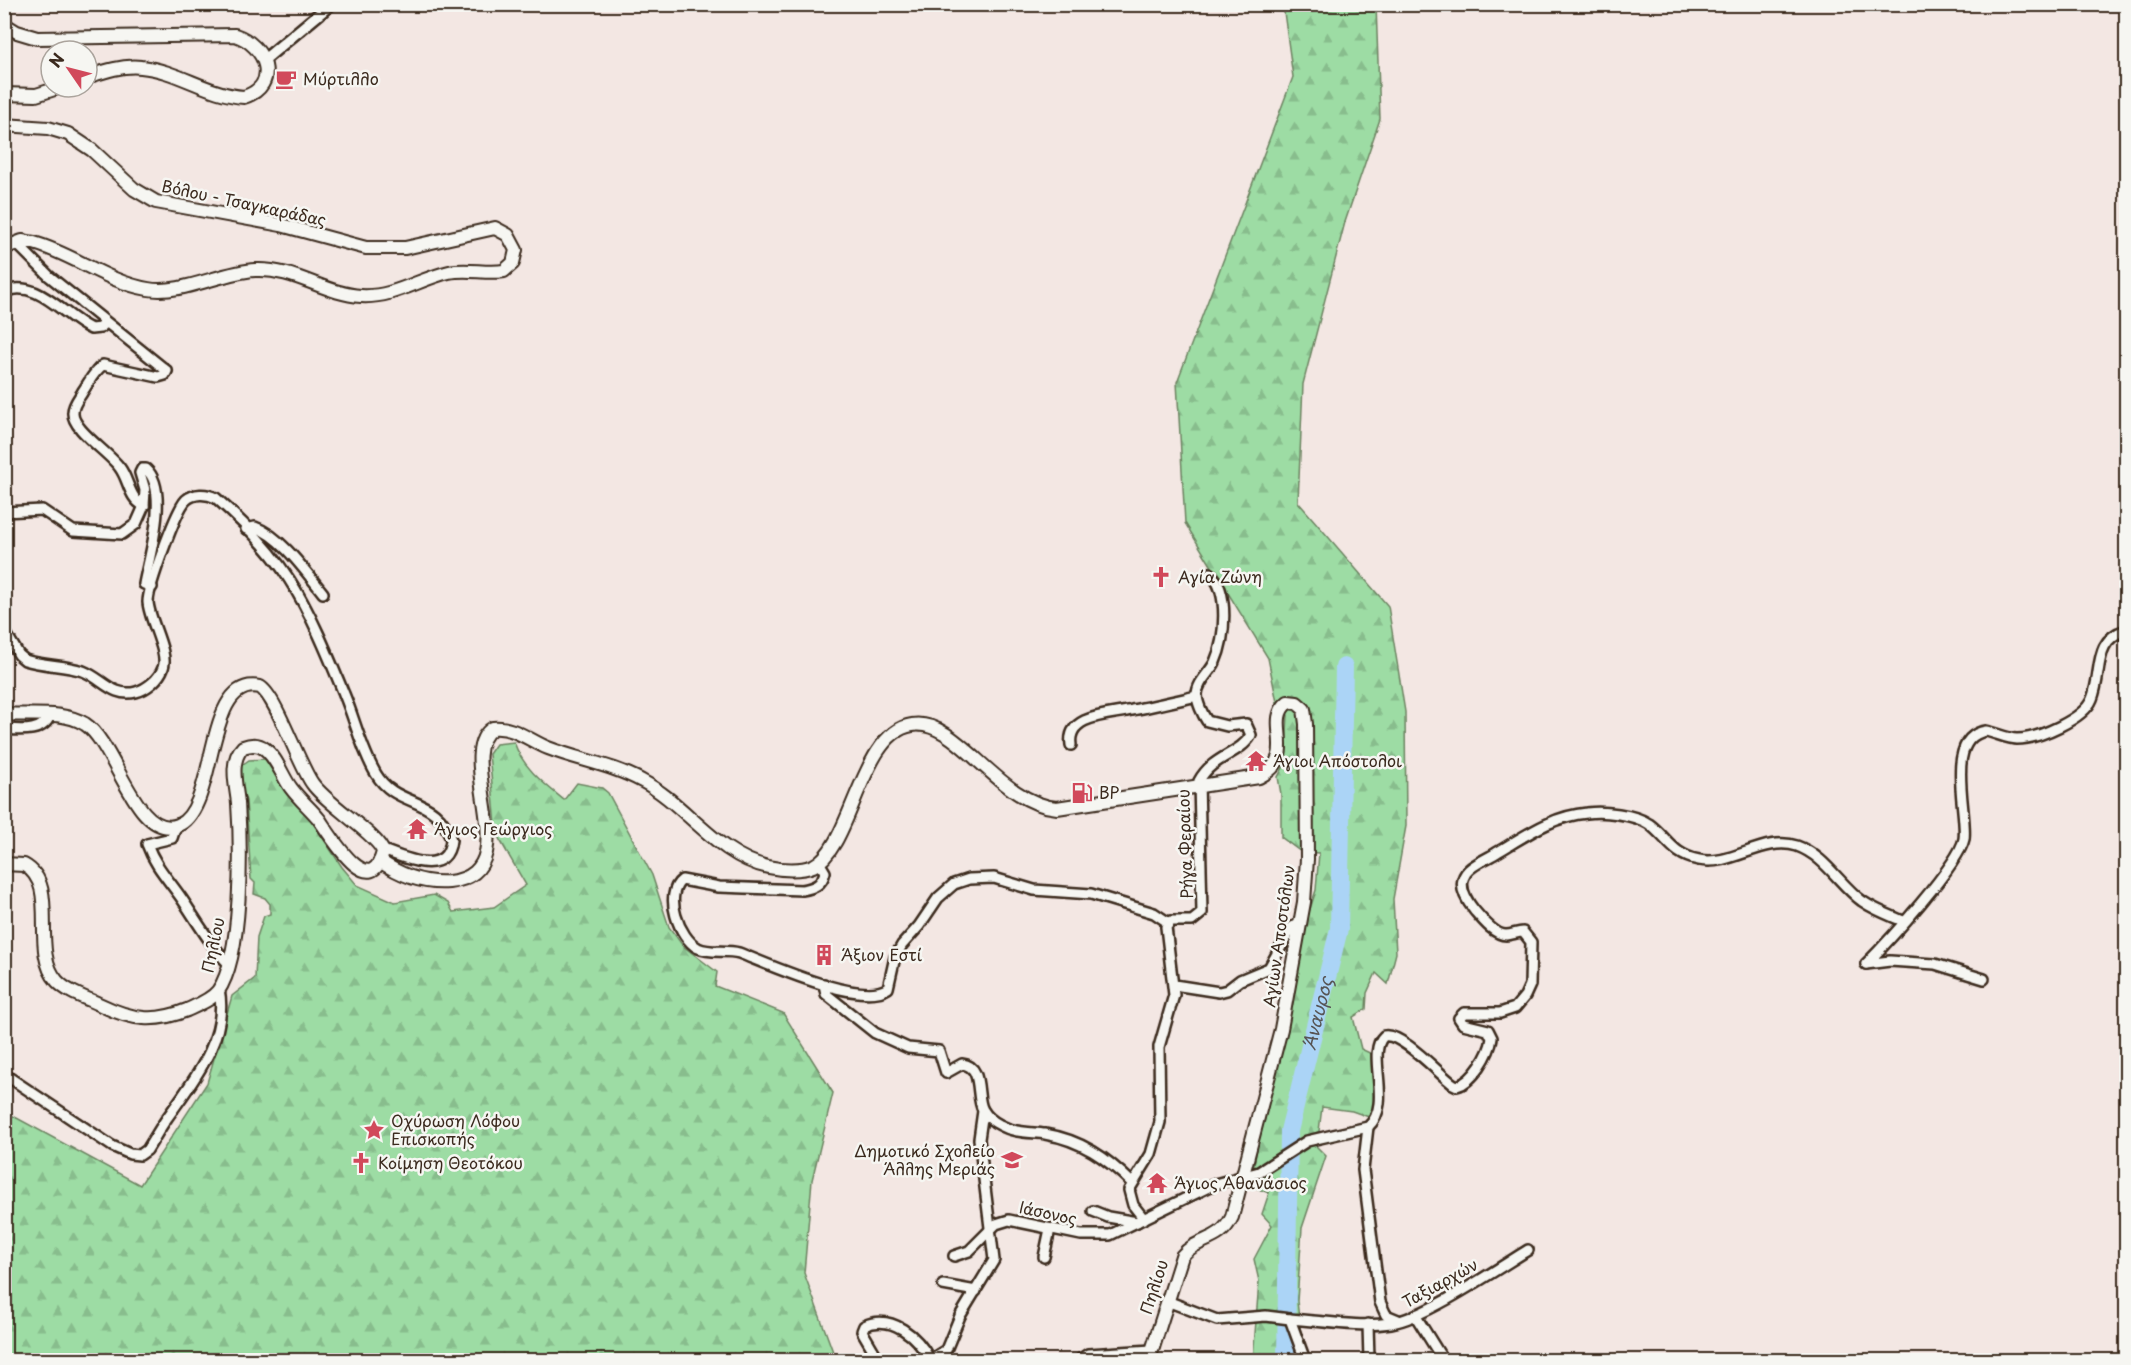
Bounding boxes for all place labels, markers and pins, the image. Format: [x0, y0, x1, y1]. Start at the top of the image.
place label: Μύρτιλλο [303, 66, 379, 90]
cafe icon: Μύρτιλλο [274, 67, 298, 91]
place label: Αγία Ζώνη [1178, 564, 1262, 588]
church icon: Αγία Ζώνη [1149, 565, 1173, 589]
place label: Άγιοι Απόστολοι [1273, 748, 1402, 772]
temple icon: Άγιοι Απόστολοι [1244, 749, 1268, 773]
place label: BP [1099, 780, 1120, 804]
fuel station icon: BP [1070, 781, 1094, 805]
place label: Άγιος Γεώργιος [434, 816, 552, 840]
temple icon: Άγιος Γεώργιος [405, 817, 429, 841]
place label: Άξιον Εστί [841, 942, 923, 966]
building icon: Άξιον Εστί [812, 943, 836, 967]
place label: Οχύρωση Λόφου Επισκοπής [391, 1108, 520, 1150]
place icon: Οχύρωση Λόφου Επισκοπής [362, 1118, 386, 1142]
place label: Δημοτικό Σχολείο Άλλης Μεριάς [854, 1138, 995, 1180]
school or university icon: Δημοτικό Σχολείο Άλλης Μεριάς [1000, 1148, 1024, 1172]
place label: Κοίμηση Θεοτόκου [378, 1150, 523, 1174]
church icon: Κοίμηση Θεοτόκου [349, 1151, 373, 1175]
place label: Άγιος Αθανάσιος [1174, 1170, 1307, 1194]
temple icon: Άγιος Αθανάσιος [1145, 1171, 1169, 1195]

